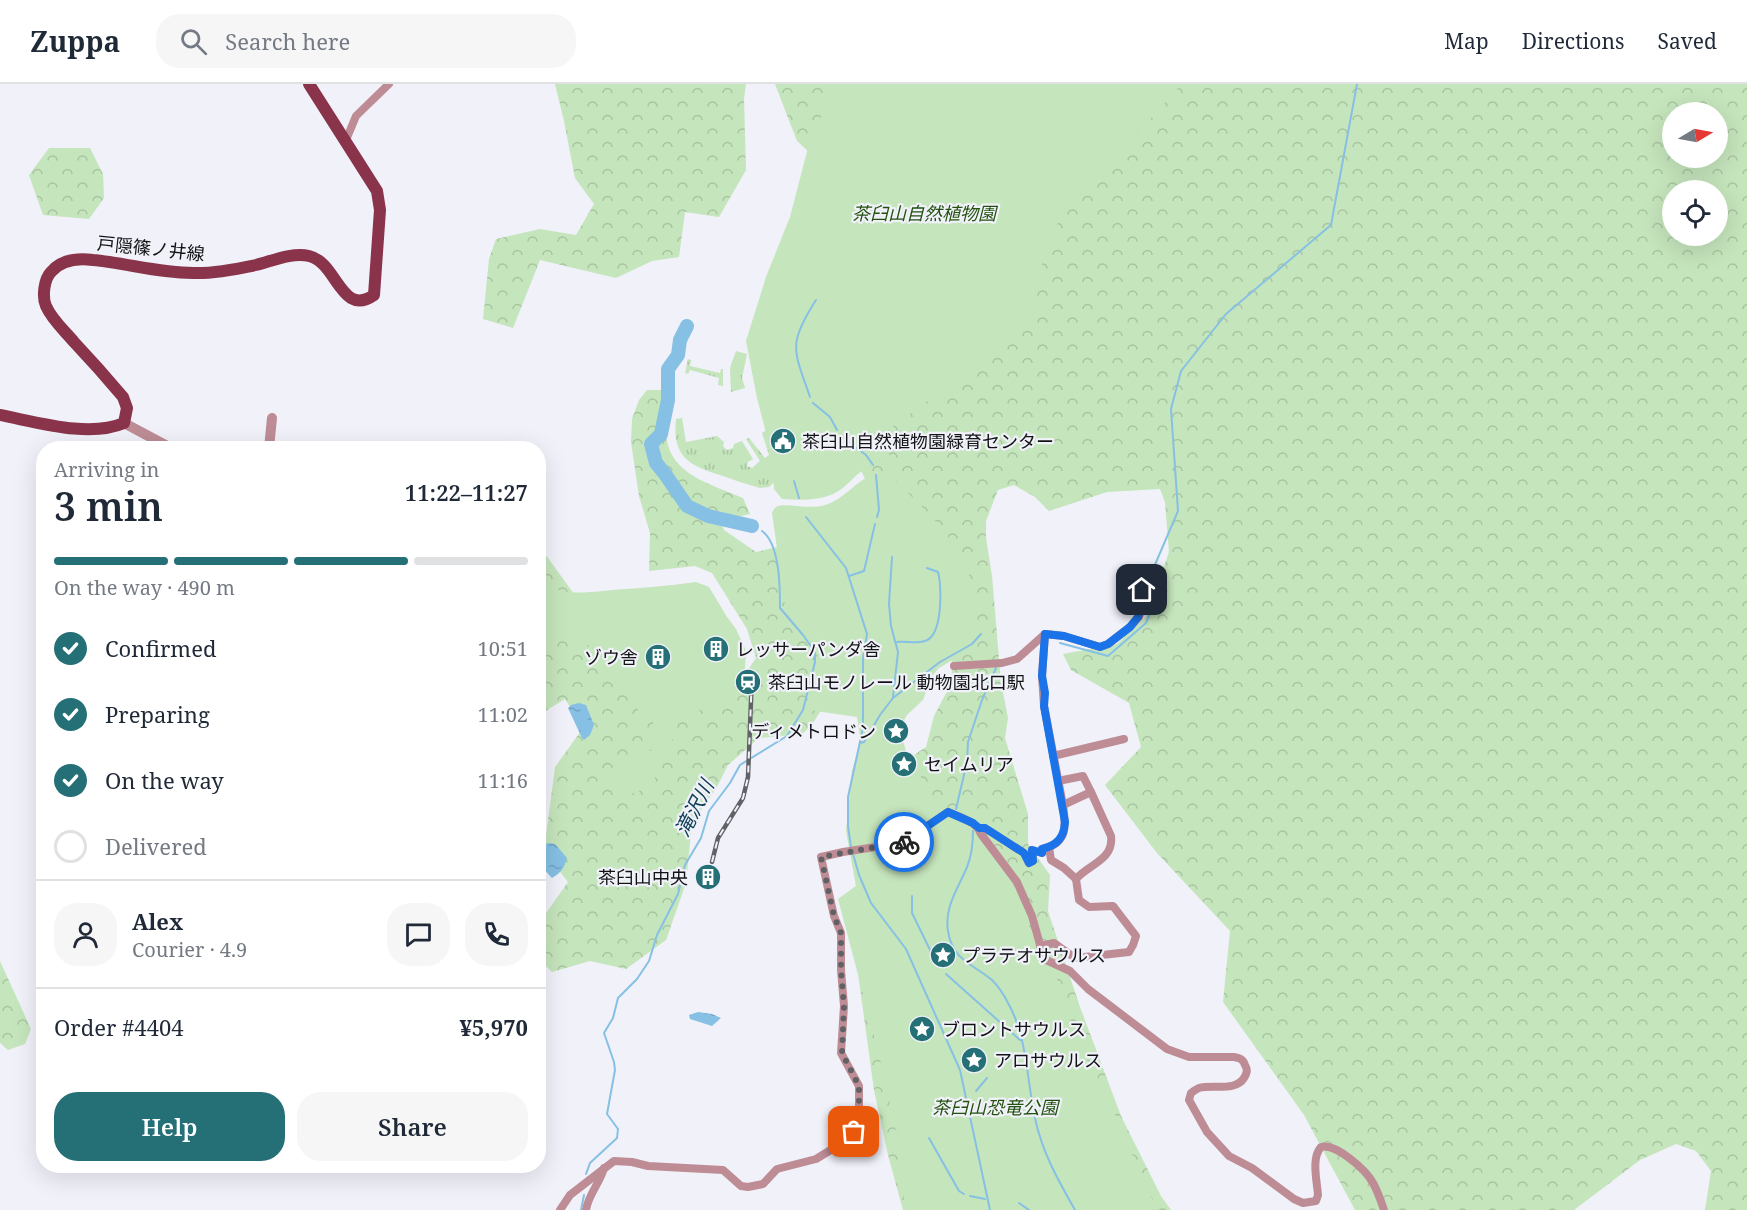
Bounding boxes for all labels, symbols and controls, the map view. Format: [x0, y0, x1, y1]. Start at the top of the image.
search box [156, 14, 576, 68]
text: Zuppa [30, 22, 120, 60]
icon: search [177, 25, 210, 58]
text: Search here [225, 26, 350, 56]
text: Map [1444, 27, 1489, 55]
text: Directions [1522, 27, 1624, 55]
text: Saved [1657, 27, 1717, 55]
north arrow [1662, 102, 1728, 168]
map controls [1662, 102, 1728, 246]
button: locate [1662, 180, 1728, 246]
park label: 茶臼山自然植物園 [852, 201, 999, 225]
street label: 戸隠篠ノ井線 [96, 230, 206, 266]
public building icon: 茶臼山自然植物園緑育センター [768, 426, 798, 456]
place label: 茶臼山自然植物園緑育センター [802, 429, 1054, 453]
text: Arriving in [54, 456, 159, 483]
text: 11:22–11:27 [405, 477, 528, 507]
text: 3 min [54, 479, 163, 532]
pin [1116, 564, 1167, 615]
icon: home [1125, 573, 1158, 606]
text: On the way · 490 m [54, 574, 235, 601]
icon: check [54, 632, 87, 665]
text: Confirmed [105, 633, 216, 663]
building icon: レッサーパンダ舎 [701, 634, 731, 664]
text: 10:51 [478, 635, 528, 662]
place label: レッサーパンダ舎 [736, 637, 881, 661]
building icon: ゾウ舎 [643, 642, 673, 672]
place label: ゾウ舎 [584, 645, 638, 669]
station icon: 茶臼山モノレール 動物園北口駅 [733, 667, 763, 697]
place label: 茶臼山モノレール 動物園北口駅 [768, 670, 1025, 694]
icon: check [54, 698, 87, 731]
text: Preparing [105, 699, 210, 729]
text: 11:02 [478, 701, 528, 728]
place icon: ディメトロドン [881, 716, 911, 746]
place label: ディメトロドン [751, 719, 876, 743]
place icon: セイムリア [889, 749, 919, 779]
place label: セイムリア [924, 752, 1014, 776]
icon: check [54, 764, 87, 797]
text: On the way [105, 765, 224, 795]
text: 11:16 [478, 767, 528, 794]
water label: 滝沢川 [668, 773, 721, 841]
courier [874, 812, 934, 872]
icon: bike [888, 826, 921, 859]
text: Delivered [105, 831, 207, 861]
building icon: 茶臼山中央 [693, 862, 723, 892]
place label: 茶臼山中央 [598, 865, 688, 889]
button: person [54, 903, 117, 966]
button: chat [387, 903, 450, 966]
button: phone [465, 903, 528, 966]
text: Alex [132, 906, 183, 936]
text: Courier · 4.9 [132, 936, 247, 963]
place icon: プラテオサウルス [928, 940, 958, 970]
place label: プラテオサウルス [962, 943, 1106, 967]
text: Order #4404 [54, 1012, 184, 1042]
text: ¥5,970 [459, 1012, 528, 1042]
place icon: ブロントサウルス [907, 1014, 937, 1044]
place label: ブロントサウルス [942, 1017, 1086, 1041]
place icon: アロサウルス [959, 1045, 989, 1075]
place label: アロサウルス [994, 1048, 1102, 1072]
button: Help [54, 1092, 285, 1161]
button: Share [297, 1092, 528, 1161]
park label: 茶臼山恐竜公園 [932, 1095, 1061, 1119]
pin [828, 1106, 879, 1157]
icon: bag [837, 1115, 870, 1148]

